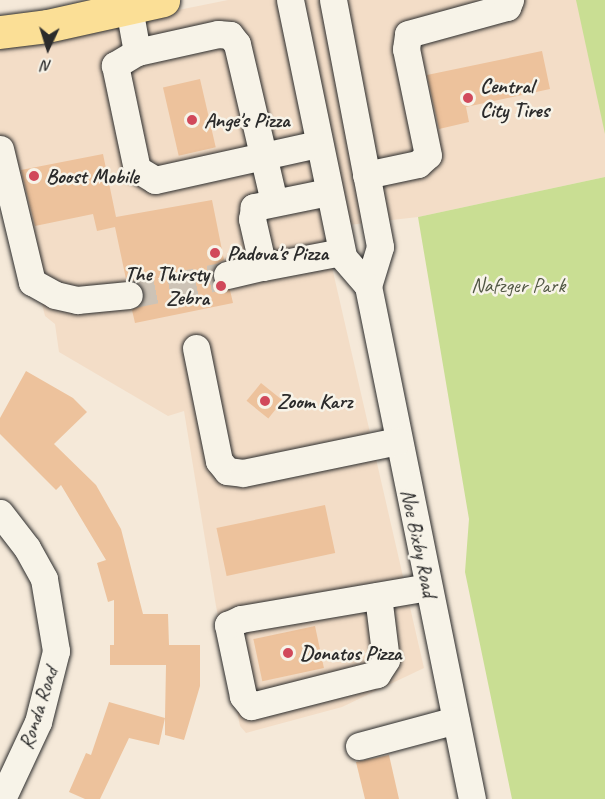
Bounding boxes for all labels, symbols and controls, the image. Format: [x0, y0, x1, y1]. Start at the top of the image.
north arrow [18, 18, 78, 78]
text: N [41, 56, 52, 76]
place label: Central City Tires [480, 73, 549, 123]
marker: Central City Tires [461, 91, 475, 105]
place label: Ange's Pizza [204, 107, 290, 133]
marker: Ange's Pizza [185, 113, 199, 127]
place label: Boost Mobile [46, 163, 139, 189]
marker: Boost Mobile [27, 169, 41, 183]
place label: Padova's Pizza [227, 240, 328, 266]
marker: Padova's Pizza [208, 246, 222, 260]
place label: The Thirsty Zebra [124, 261, 209, 311]
park label: Nafzger Park [471, 272, 565, 298]
marker: The Thirsty Zebra [214, 279, 228, 293]
place label: Zoom Karz [277, 388, 353, 414]
marker: Zoom Karz [258, 394, 272, 408]
street label: Noe Bixby Road [395, 486, 443, 600]
place label: Donatos Pizza [300, 640, 401, 666]
marker: Donatos Pizza [281, 646, 295, 660]
street label: Ronda Road [13, 664, 63, 752]

